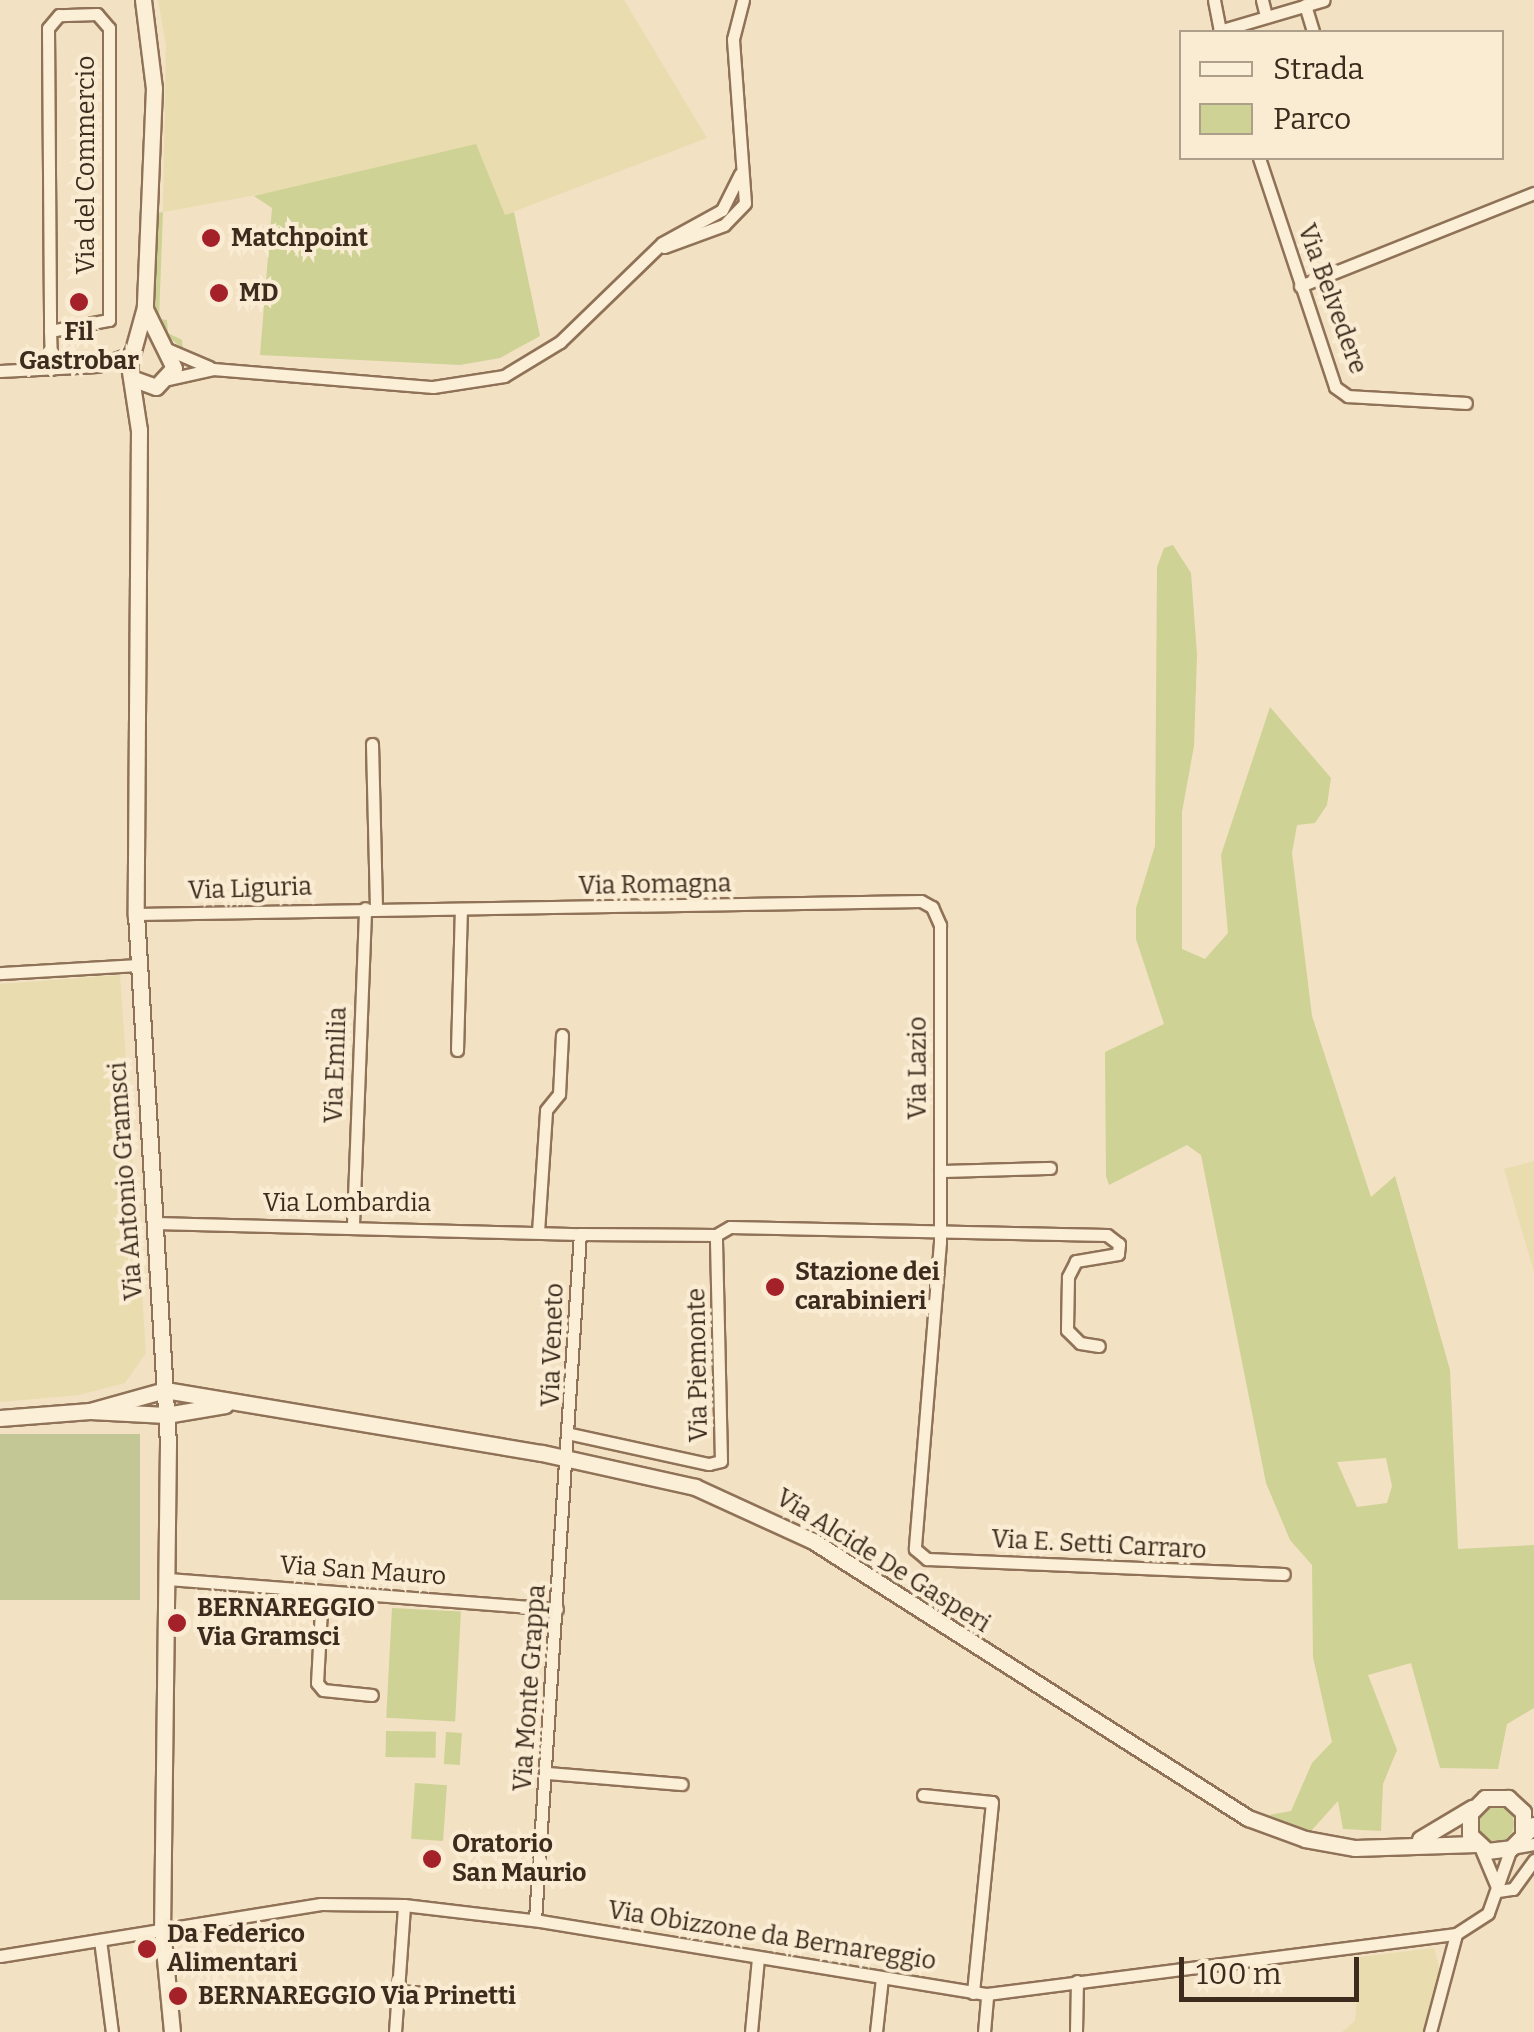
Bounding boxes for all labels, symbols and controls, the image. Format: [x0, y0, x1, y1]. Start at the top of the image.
legend [1179, 30, 1504, 160]
text: Strada [1273, 51, 1364, 87]
street label: Via del Commercio [71, 56, 101, 274]
text: Parco [1273, 101, 1351, 137]
street label: Via Belvedere [1291, 220, 1373, 378]
place label: Matchpoint [231, 223, 368, 253]
marker: Matchpoint [200, 227, 222, 249]
place label: MD [239, 278, 279, 308]
marker: MD [208, 282, 230, 304]
marker: Fil Gastrobar [68, 291, 90, 313]
place label: Fil Gastrobar [19, 318, 139, 377]
street label: Via Romagna [578, 869, 732, 901]
street label: Via Liguria [188, 872, 312, 906]
street label: Via Emilia [319, 1006, 353, 1124]
street label: Via Lazio [903, 1016, 933, 1120]
street label: Via Antonio Gramsci [103, 1061, 149, 1301]
street label: Via Lombardia [263, 1188, 431, 1218]
place label: Stazione dei carabinieri [795, 1258, 940, 1317]
marker: Stazione dei carabinieri [764, 1276, 786, 1298]
street label: Via Veneto [536, 1283, 570, 1407]
street label: Via Piemonte [682, 1288, 714, 1442]
street label: Via Alcide De Gasperi [770, 1483, 996, 1639]
street label: Via E. Setti Carraro [991, 1524, 1207, 1566]
street label: Via San Mauro [279, 1550, 447, 1592]
street label: Via Monte Grappa [508, 1584, 552, 1792]
place label: BERNAREGGIO Via Gramsci [197, 1594, 375, 1653]
marker: BERNAREGGIO Via Gramsci [166, 1612, 188, 1634]
place label: Oratorio San Maurio [452, 1830, 587, 1889]
marker: Oratorio San Maurio [421, 1848, 443, 1870]
street label: Via Obizzone da Bernareggio [606, 1895, 938, 1977]
place label: Da Federico Alimentari [167, 1920, 305, 1979]
scale bar [1184, 1937, 1364, 1999]
marker: Da Federico Alimentari [136, 1938, 158, 1960]
text: 100 m [1196, 1956, 1281, 1992]
place label: BERNAREGGIO Via Prinetti [198, 1981, 516, 2011]
marker: BERNAREGGIO Via Prinetti [167, 1985, 189, 2007]

